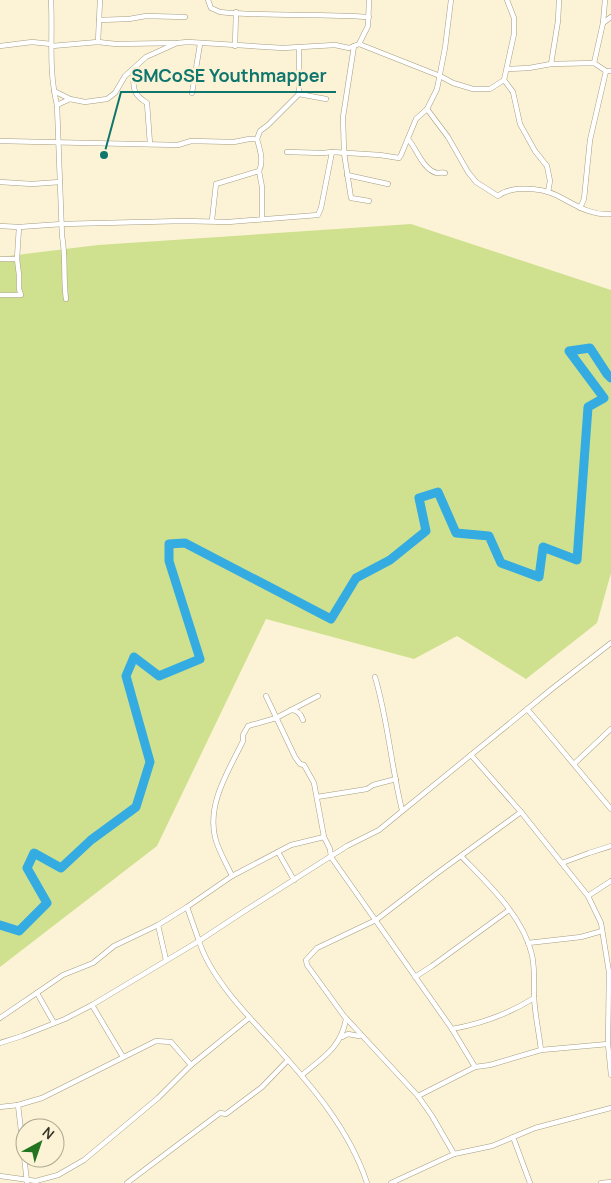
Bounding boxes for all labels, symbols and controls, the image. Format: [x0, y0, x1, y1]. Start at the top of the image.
callout: SMCoSE Youthmapper [121, 59, 336, 92]
text: SMCoSE Youthmapper [131, 63, 327, 87]
north arrow [15, 1118, 65, 1168]
text: N [39, 1122, 59, 1143]

